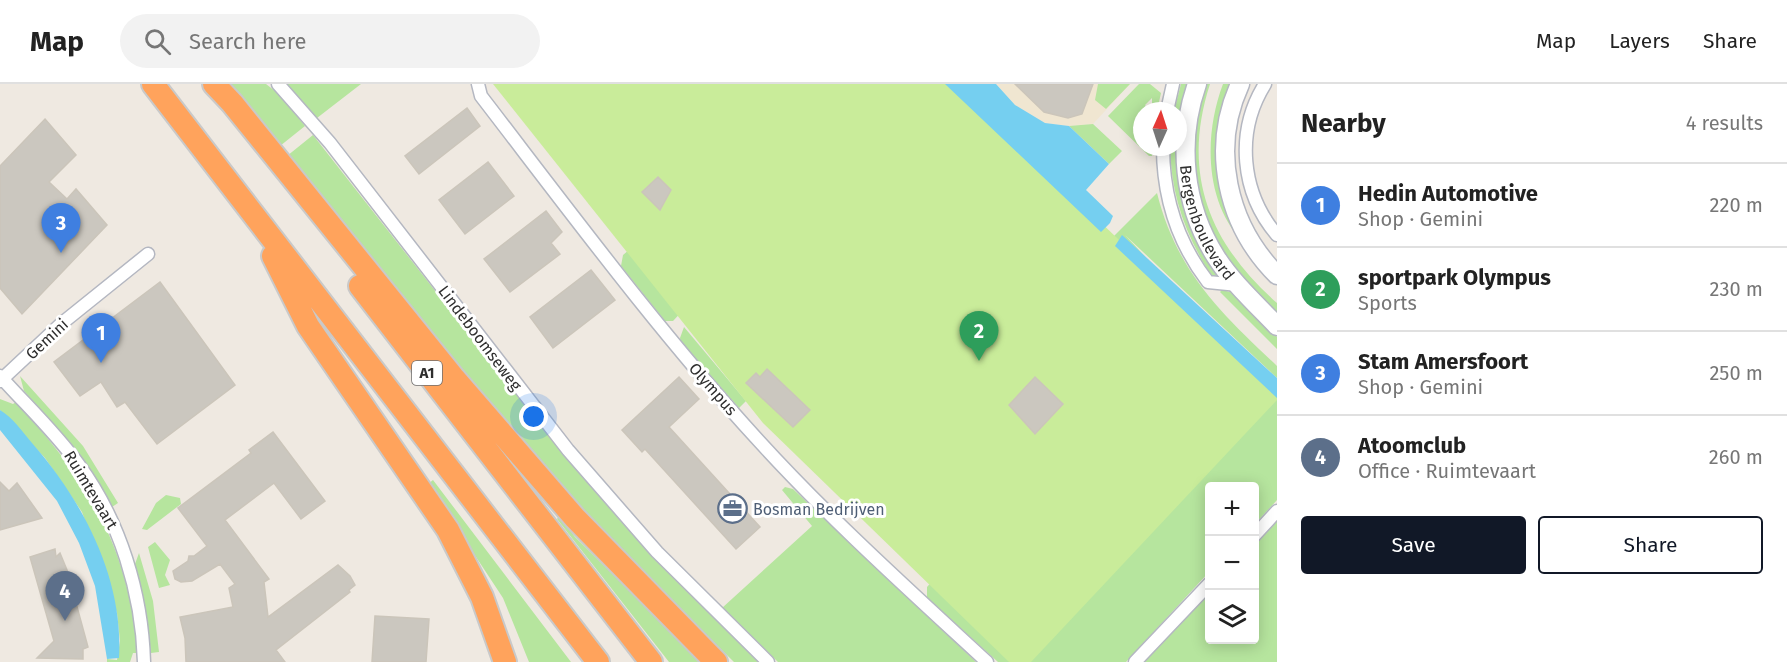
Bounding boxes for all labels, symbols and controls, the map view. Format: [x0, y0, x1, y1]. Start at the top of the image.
search box [120, 14, 540, 68]
text: Map [30, 25, 84, 58]
icon: search [141, 25, 174, 58]
text: Search here [189, 28, 307, 55]
text: Map [1536, 28, 1576, 54]
text: Layers [1609, 28, 1670, 54]
text: Share [1703, 28, 1757, 54]
north arrow [1133, 102, 1187, 156]
text: Nearby [1301, 108, 1386, 139]
text: 4 results [1686, 111, 1763, 135]
street label: Bergenboulevard [1176, 164, 1239, 284]
text: Hedin Automotive [1358, 180, 1538, 207]
text: 1 [1316, 193, 1325, 217]
text: 220 m [1710, 193, 1763, 217]
pin: 3 [42, 204, 80, 253]
text: Shop · Gemini [1358, 207, 1483, 231]
text: sportpark Olympus [1358, 264, 1551, 291]
text: 2 [1315, 277, 1326, 301]
text: 230 m [1710, 277, 1763, 301]
street label: Lindeboomseweg [434, 282, 526, 395]
text: Sports [1358, 291, 1417, 315]
pin: 2 [960, 312, 998, 361]
pin: 1 [82, 314, 120, 363]
street label: Gemini [22, 315, 72, 363]
text: Stam Amersfoort [1358, 348, 1528, 375]
street label: Olympus [685, 359, 741, 419]
road number: A1 [412, 361, 442, 385]
text: 3 [1315, 361, 1326, 385]
text: 250 m [1709, 361, 1763, 385]
text: Shop · Gemini [1358, 375, 1483, 399]
your location [519, 402, 548, 431]
text: Atoomclub [1358, 432, 1466, 459]
text: 4 [1315, 445, 1326, 469]
text: 260 m [1709, 445, 1763, 469]
street label: Ruimtevaart [60, 447, 122, 533]
text: Office · Ruimtevaart [1358, 459, 1536, 483]
map controls [1205, 482, 1259, 644]
button: + [1205, 482, 1259, 536]
office icon: Bosman Bedrijven [716, 493, 748, 525]
place label: Bosman Bedrijven [753, 500, 885, 519]
button: Save [1301, 516, 1526, 574]
button: Share [1538, 516, 1763, 574]
button: − [1205, 536, 1259, 590]
pin: 4 [46, 572, 84, 621]
button: layers [1205, 590, 1259, 644]

